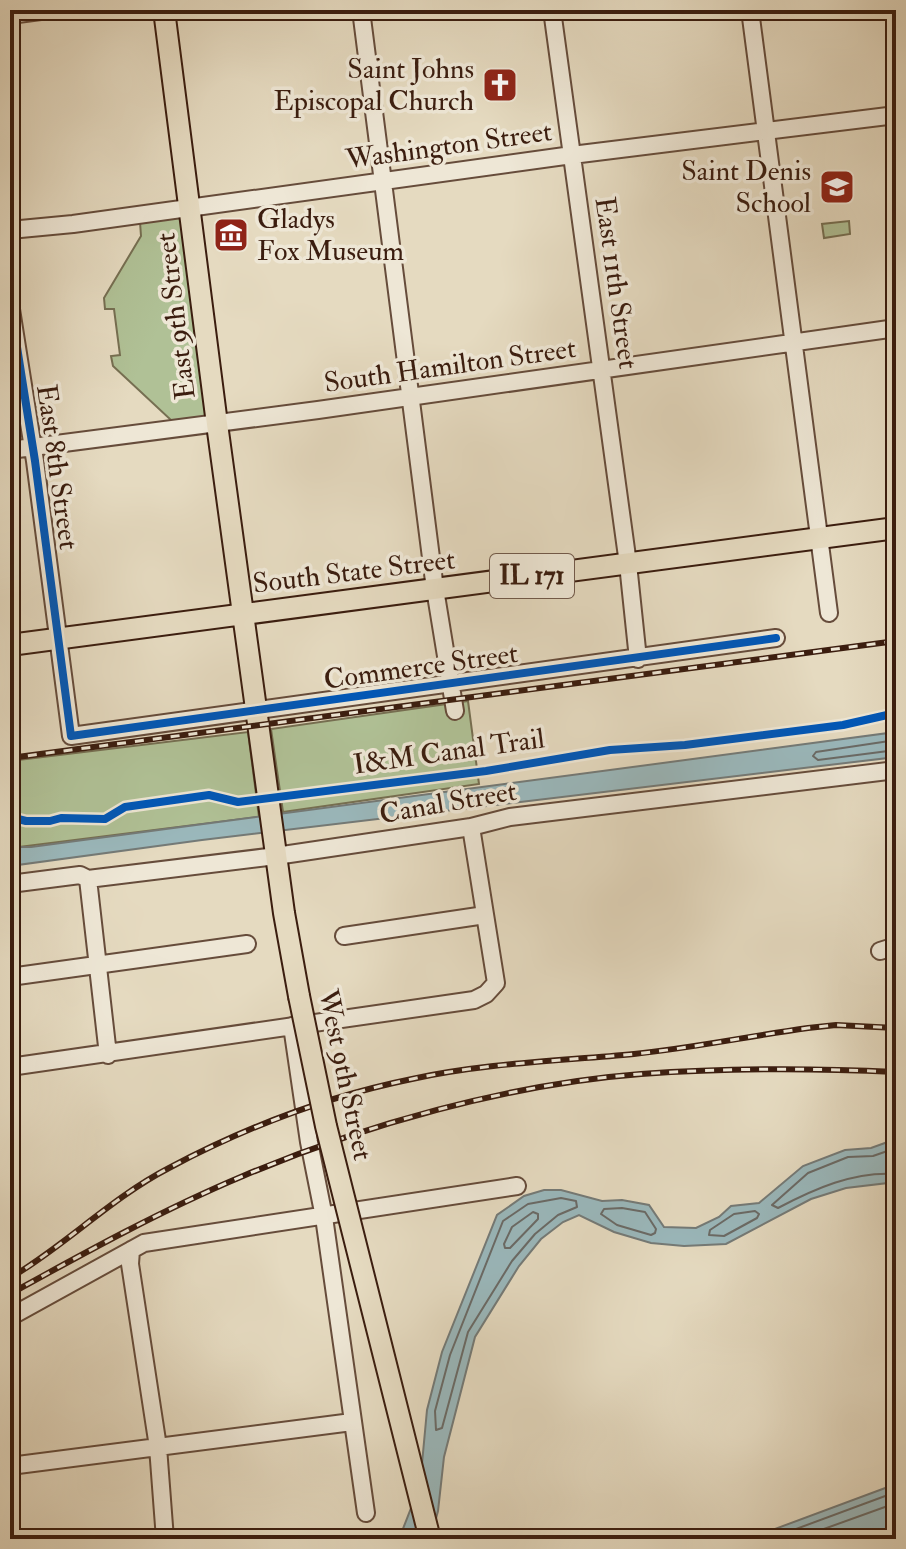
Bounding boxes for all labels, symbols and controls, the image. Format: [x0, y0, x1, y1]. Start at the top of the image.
place label: Saint Johns Episcopal Church [274, 52, 474, 119]
church icon: Saint Johns Episcopal Church [481, 66, 519, 104]
street label: Washington Street [343, 114, 554, 178]
place label: Saint Denis School [681, 154, 811, 221]
school or university icon: Saint Denis School [818, 168, 856, 206]
street label: East 11th Street [587, 195, 645, 371]
place label: Gladys Fox Museum [257, 202, 404, 269]
museum icon: Gladys Fox Museum [212, 216, 250, 254]
street label: East 9th Street [148, 231, 204, 401]
street label: South Hamilton Street [322, 331, 578, 401]
street label: East 8th Street [28, 382, 86, 552]
street label: South State Street [251, 542, 457, 602]
road number: IL 171 [490, 554, 574, 598]
street label: Commerce Street [322, 636, 520, 698]
street label: I&M Canal Trail [351, 721, 547, 783]
street label: Canal Street [377, 774, 519, 832]
street label: West 9th Street [310, 985, 380, 1164]

